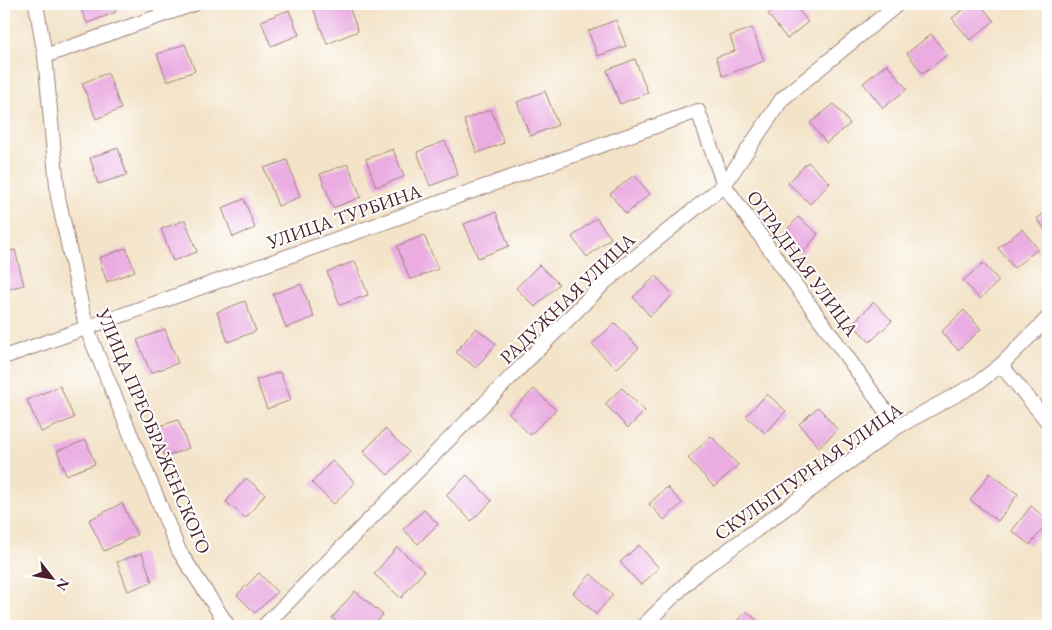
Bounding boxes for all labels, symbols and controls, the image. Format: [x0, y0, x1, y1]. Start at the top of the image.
street label: УЛИЦА ТУРБИНА [263, 178, 425, 255]
street label: ОТРАДНАЯ УЛИЦА [741, 185, 865, 342]
street label: РАДУЖНАЯ УЛИЦА [494, 227, 641, 369]
street label: УЛИЦА ПРЕОБРАЖЕНСКОГО [90, 304, 217, 558]
street label: СКУЛЬПТУРНАЯ УЛИЦА [709, 396, 908, 546]
north arrow [28, 552, 78, 602]
text: N [52, 575, 74, 595]

